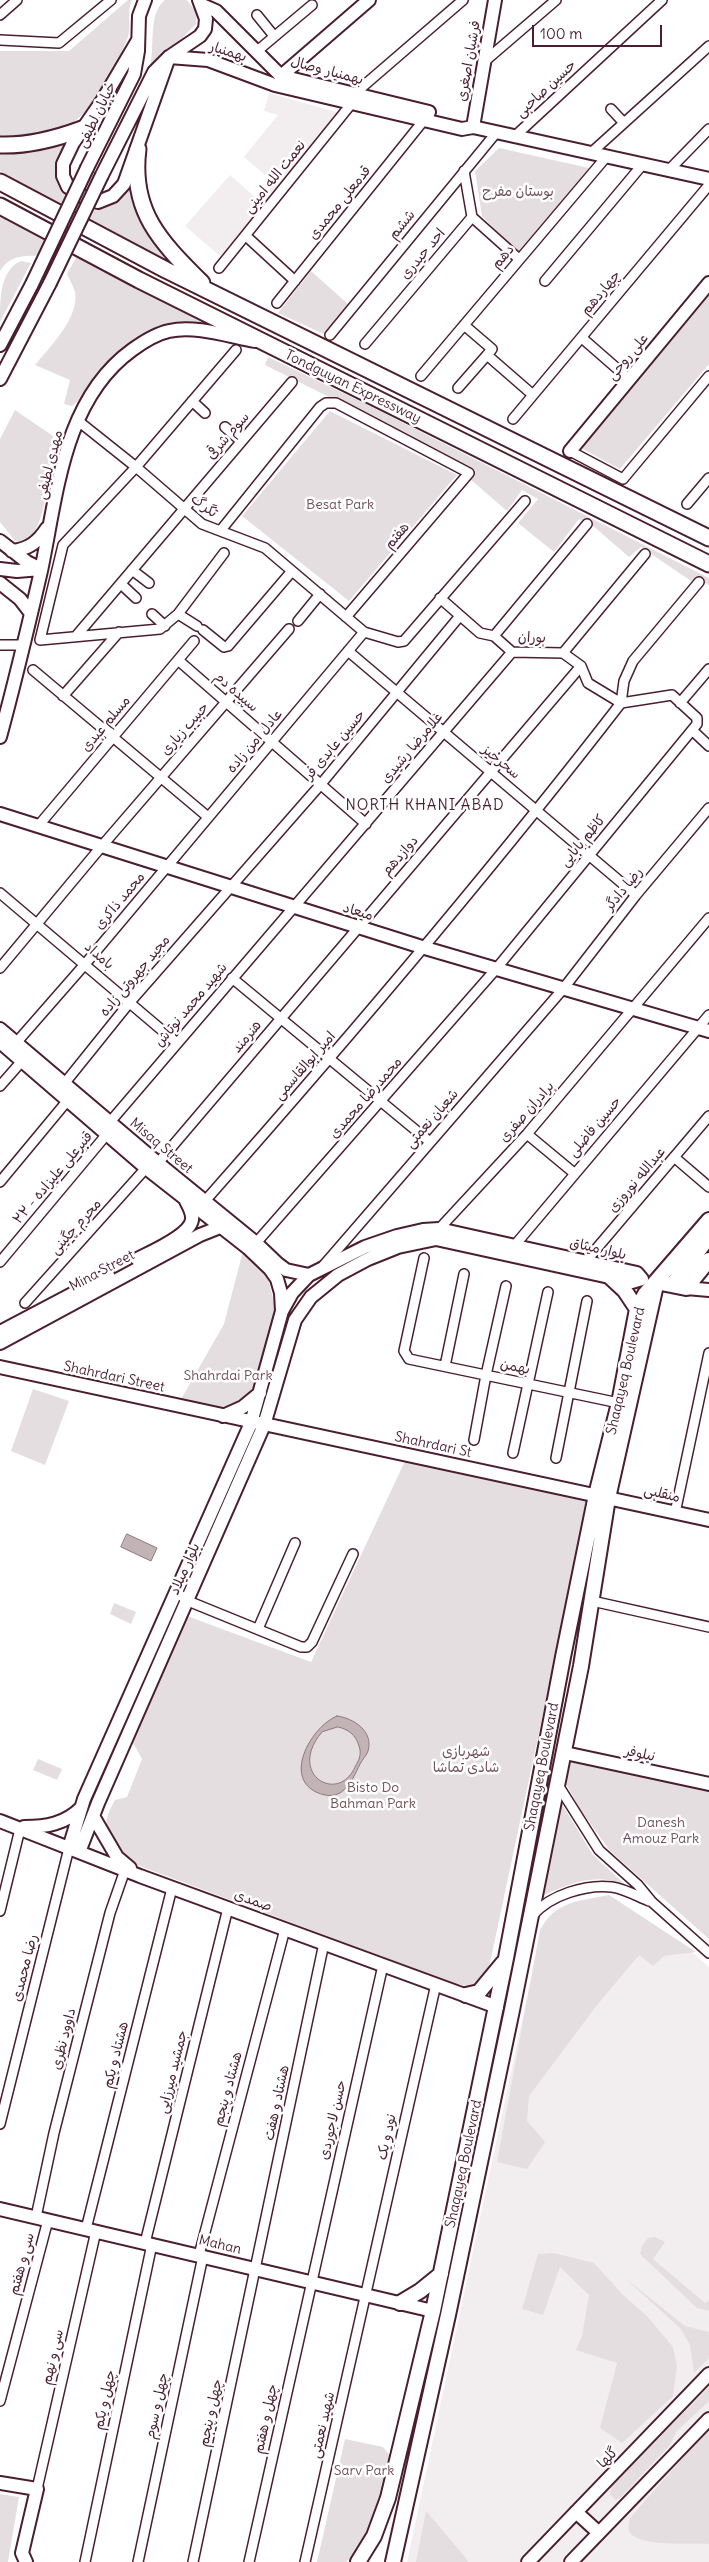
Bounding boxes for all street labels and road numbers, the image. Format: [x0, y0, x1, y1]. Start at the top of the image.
street label: فرشیان اصغری [454, 19, 484, 103]
street label: بهمنیار [207, 38, 249, 66]
street label: بهمنیار وصال [289, 53, 365, 89]
street label: حسین صاحبی [512, 57, 580, 121]
street label: خیابان لطیفی [74, 79, 120, 151]
street label: نعمت الله امینی [240, 137, 310, 217]
street label: قدمعلی محمدی [305, 163, 375, 243]
street label: ششم [385, 207, 419, 243]
street label: احد حیدری [397, 225, 449, 283]
street label: دهم [488, 241, 518, 273]
street label: چهاردهم [577, 267, 625, 319]
street label: علی روحی [604, 330, 652, 384]
street label: Tondguyan Expressway [282, 347, 424, 427]
street label: سوم شرقی [203, 409, 253, 463]
street label: مهدی لطیفی [33, 429, 67, 501]
street label: تگرگ [187, 491, 221, 521]
street label: هفتم [381, 519, 413, 553]
street label: بوران [518, 629, 546, 647]
street label: سپیده دم [210, 668, 262, 716]
street label: مسلم عبدی [78, 693, 134, 755]
street label: حبیب زیاری [157, 699, 213, 759]
street label: عادل امن زاده [223, 706, 287, 776]
street label: حسین عابدی‌ فر [301, 707, 369, 783]
street label: غلامرضا رشیدی [377, 709, 447, 787]
street label: سحرخیز [479, 741, 523, 783]
street label: کاظم بابایی [557, 812, 609, 870]
street label: دوازدهم [378, 833, 422, 879]
street label: رضا دادگر [601, 864, 647, 914]
street label: محمد ذاکری [91, 869, 149, 933]
street label: میعاد [341, 899, 375, 925]
street label: مجید جهروتی زاده [96, 932, 174, 1020]
street label: بامداد [81, 939, 117, 973]
street label: شهید محمد نوتاش [151, 960, 231, 1050]
street label: هنرمند [229, 1017, 265, 1057]
street label: امیر ابوالقاسمی [271, 1028, 339, 1104]
street label: محمدرضا محمدی [326, 1054, 406, 1142]
street label: برادران صفری [496, 1078, 558, 1146]
street label: شعبان نعمتی [402, 1086, 462, 1152]
street label: حسین فاضلی [565, 1093, 625, 1161]
street label: Misaq Street [126, 1115, 196, 1177]
street label: قنبرعلی علیزاده - ۲۲ [9, 1128, 97, 1228]
street label: عبدالله نوروزی [605, 1144, 669, 1216]
street label: محرم چگینی [47, 1196, 105, 1258]
street label: بلوار میثاق [568, 1234, 628, 1264]
street label: Mina Street [67, 1247, 137, 1295]
street label: Shaqayeq Boulevard [603, 1306, 649, 1436]
street label: بهمن [499, 1356, 531, 1378]
street label: Shahrdari Street [62, 1358, 166, 1396]
street label: Shahrdari St [393, 1429, 473, 1461]
street label: منقلبی [642, 1482, 682, 1506]
street label: بلوار میلاد [166, 1541, 204, 1597]
street label: Shaqayeq Boulevard [521, 1701, 563, 1833]
street label: نیلوفر [623, 1743, 657, 1765]
street label: صمدی [232, 1886, 274, 1916]
street label: رضا محمدی [9, 1933, 41, 2003]
street label: داوود نظری [48, 2006, 80, 2072]
street label: هشتاد و یکم [100, 2020, 132, 2090]
street label: جمشید میرزایی [155, 2029, 191, 2115]
street label: هشتاد و پنجم [210, 2050, 246, 2128]
street label: هشتاد و هفت [261, 2064, 293, 2142]
street label: حسن لاجوردی [316, 2079, 350, 2161]
street label: Shaqayeq Boulevard [442, 2098, 486, 2230]
street label: نود و یک [374, 2112, 400, 2162]
street label: سی و هفتم [6, 2231, 38, 2297]
street label: Mahan [197, 2232, 243, 2258]
street label: سی و نهم [38, 2328, 68, 2386]
street label: چهل و یکم [90, 2369, 120, 2431]
street label: چهل و سوم [142, 2371, 172, 2441]
street label: چهل و پنجم [196, 2377, 226, 2449]
street label: چهل و هفتم [250, 2383, 282, 2455]
street label: شهید نعمتی [307, 2390, 339, 2460]
street label: گلها [594, 2444, 622, 2472]

